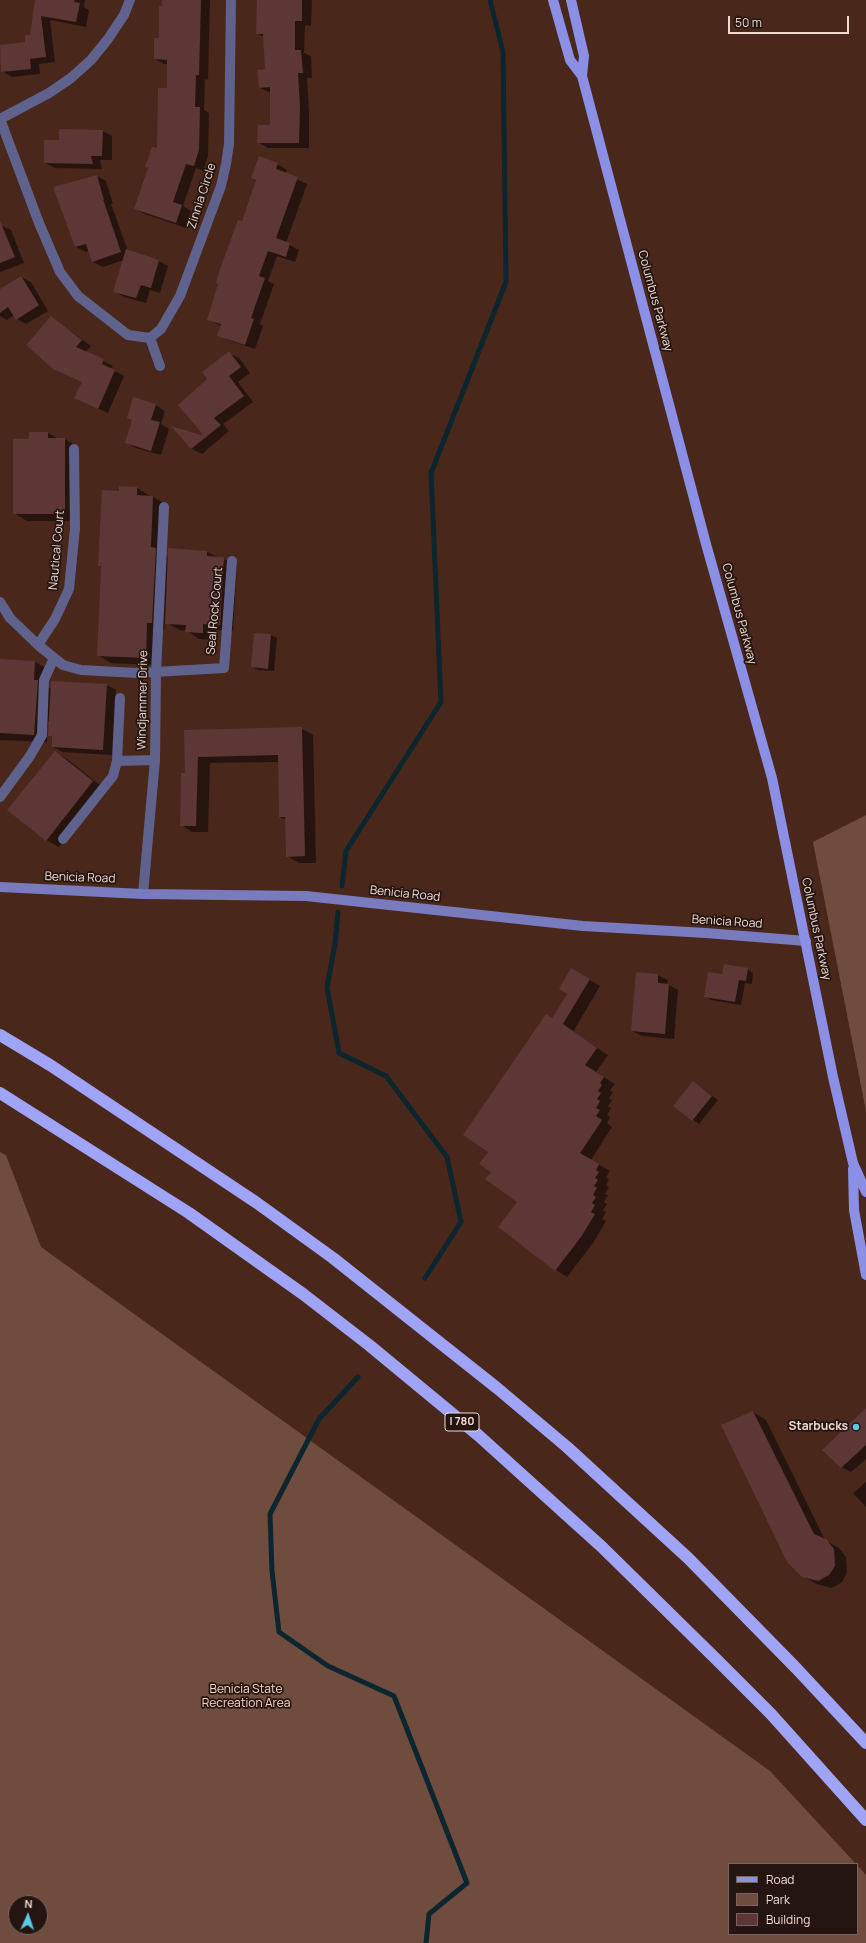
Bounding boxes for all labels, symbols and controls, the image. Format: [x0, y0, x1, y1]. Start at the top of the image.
scale bar [730, 8, 851, 34]
text: 50 m [735, 14, 762, 31]
street label: Zinnia Circle [185, 161, 219, 231]
street label: Columbus Parkway [635, 249, 675, 353]
street label: Nautical Court [46, 510, 68, 590]
street label: Columbus Parkway [719, 562, 759, 666]
street label: Seal Rock Court [204, 567, 226, 655]
street label: Windjammer Drive [135, 650, 151, 750]
street label: Benicia Road [44, 870, 116, 886]
street label: Columbus Parkway [798, 877, 834, 981]
street label: Benicia Road [369, 883, 441, 905]
street label: Benicia Road [691, 912, 763, 932]
road number: I 780 [445, 1413, 479, 1431]
place label: Starbucks [789, 1420, 848, 1434]
marker: Starbucks [851, 1422, 861, 1432]
park label: Benicia State Recreation Area [202, 1683, 290, 1711]
legend [728, 1863, 858, 1935]
text: Road [766, 1871, 794, 1888]
text: Park [766, 1891, 790, 1908]
north arrow [8, 1895, 48, 1935]
text: N [24, 1896, 33, 1911]
text: Building [766, 1911, 810, 1928]

